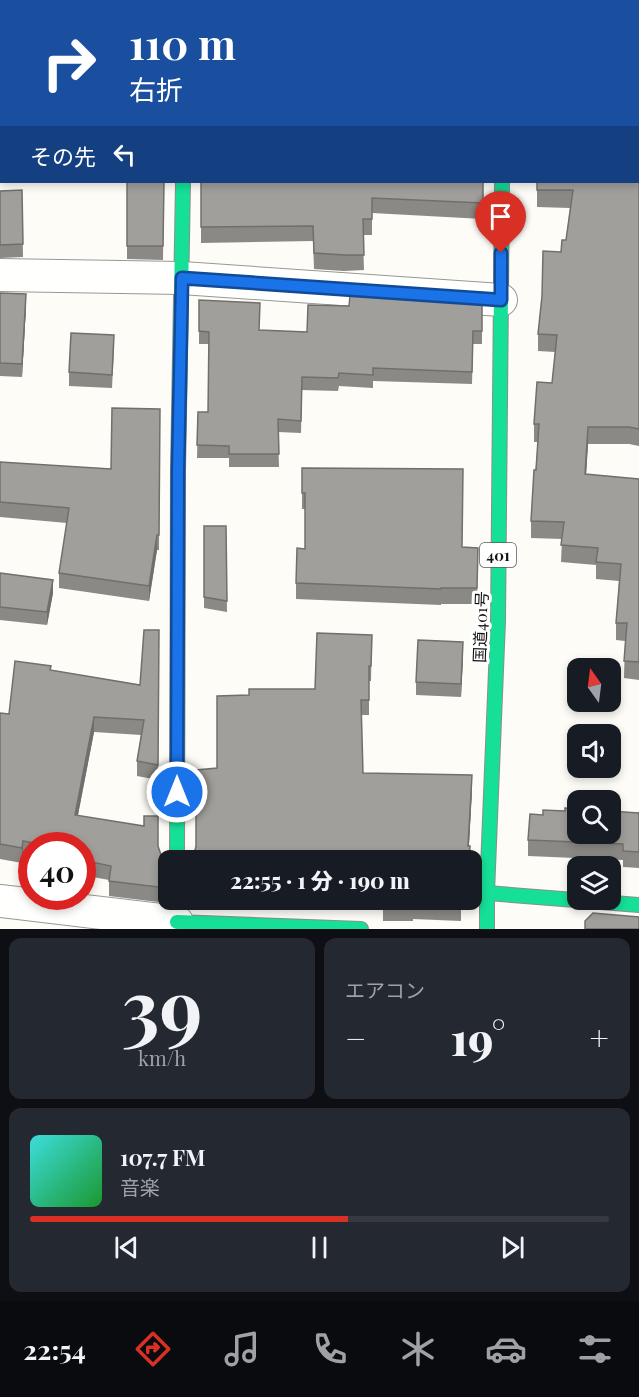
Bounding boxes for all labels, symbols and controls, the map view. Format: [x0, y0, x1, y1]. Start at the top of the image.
text: 110 m [129, 15, 236, 71]
icon: right [30, 24, 108, 102]
text: 右折 [129, 71, 183, 107]
icon: left [108, 138, 141, 171]
text: その先 [30, 141, 96, 171]
pin [475, 191, 526, 253]
icon: arrive [484, 200, 517, 233]
road number: 401 [480, 543, 516, 567]
street label: 国道401号 [468, 591, 492, 663]
north arrow [567, 658, 621, 712]
map controls [567, 658, 621, 910]
button: sound [567, 724, 621, 778]
position arrow [145, 760, 209, 824]
button: search [567, 790, 621, 844]
speed limit sign: 40 [18, 832, 96, 910]
button: layers [567, 856, 621, 910]
text: 22:55 · 1 分 · 190 m [230, 865, 410, 895]
text: 39 [121, 953, 203, 1057]
text: エアコン [345, 976, 425, 1003]
text: 19° [451, 1007, 505, 1067]
text: − [345, 1015, 366, 1059]
text: + [590, 1015, 609, 1059]
text: km/h [138, 1044, 186, 1071]
text: 107.7 FM [120, 1142, 205, 1172]
text: 音楽 [120, 1173, 160, 1200]
icon: previous [110, 1231, 143, 1264]
icon: pause [303, 1231, 336, 1264]
icon: next [496, 1231, 529, 1264]
icon: directions [132, 1328, 174, 1370]
icon: music [221, 1328, 263, 1370]
icon: phone [309, 1328, 351, 1370]
icon: climate [397, 1328, 439, 1370]
icon: car [485, 1328, 527, 1370]
icon: filters [574, 1328, 616, 1370]
text: 22:54 [23, 1331, 86, 1367]

